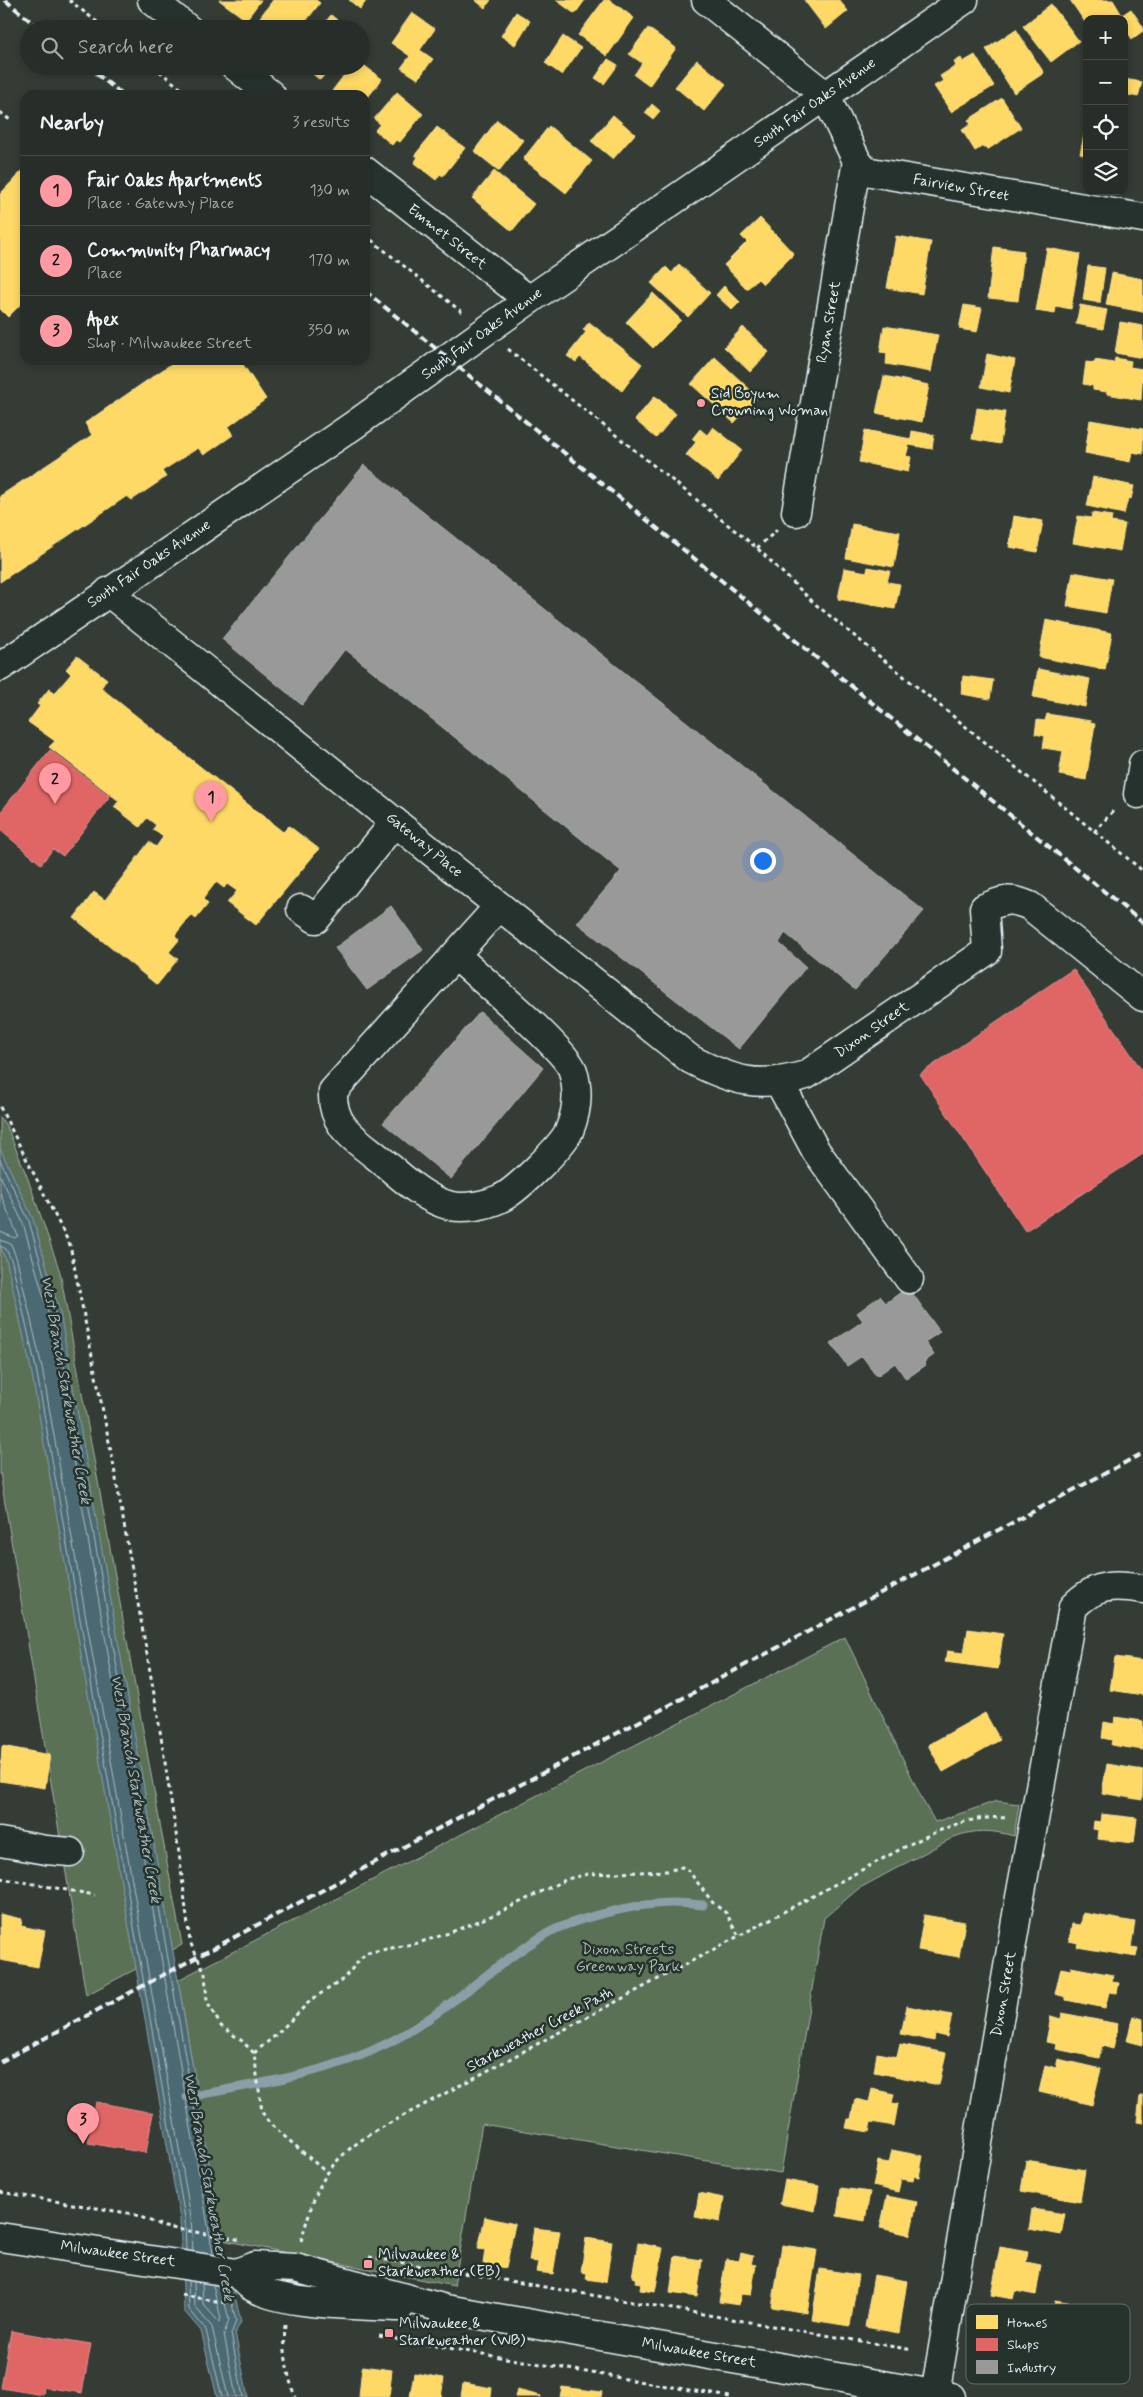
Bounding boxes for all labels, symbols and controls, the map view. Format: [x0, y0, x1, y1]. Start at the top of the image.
map controls [1083, 15, 1128, 195]
button: + [1083, 15, 1128, 60]
search box [20, 20, 370, 75]
icon: search [38, 34, 66, 62]
text: Search here [78, 35, 174, 60]
street label: South Fair Oaks Avenue [750, 53, 880, 153]
button: − [1083, 60, 1128, 105]
button: locate [1083, 105, 1128, 150]
text: Nearby [40, 109, 104, 137]
text: 3 results [292, 112, 350, 133]
button: layers [1083, 150, 1128, 195]
text: Fair Oaks Apartments [87, 168, 262, 193]
street label: Fairview Street [911, 170, 1011, 206]
text: 1 [52, 180, 60, 201]
text: 130 m [309, 180, 350, 201]
text: Place · Gateway Place [87, 193, 234, 214]
street label: Emmet Street [403, 200, 491, 274]
text: Community Pharmacy [87, 238, 270, 263]
text: 2 [52, 250, 60, 271]
text: 170 m [308, 250, 350, 271]
text: Place [87, 263, 122, 284]
street label: Ryan Street [812, 279, 846, 365]
street label: South Fair Oaks Avenue [417, 283, 547, 385]
text: Apex [87, 308, 118, 333]
text: 3 [52, 320, 60, 341]
text: 350 m [308, 320, 350, 341]
text: Shop · Milwaukee Street [87, 333, 252, 354]
place label: Sid Boyum Crowning Woman [711, 384, 828, 421]
marker: Sid Boyum Crowning Woman [695, 397, 707, 409]
street label: South Fair Oaks Avenue [83, 515, 215, 613]
pin: 2 [39, 763, 71, 804]
pin: 1 [195, 781, 227, 822]
street label: Gateway Place [381, 808, 467, 882]
your location [750, 848, 776, 874]
street label: Dixon Street [831, 997, 913, 1063]
water label: West Branch Starkweather Creek [36, 1274, 97, 1507]
water label: West Branch Starkweather Creek [106, 1673, 167, 1906]
park label: Dixon Streets Greenway Park [576, 1940, 681, 1977]
street label: Dixon Street [987, 1950, 1021, 2038]
street label: Starkweather Creek Path [463, 1983, 617, 2077]
water label: West Branch Starkweather Creek [179, 2071, 240, 2304]
pin: 3 [67, 2103, 99, 2144]
street label: Milwaukee Street [59, 2236, 177, 2272]
place label: Milwaukee & Starkweather (EB) [378, 2245, 501, 2282]
marker: Milwaukee & Starkweather (EB) [362, 2258, 374, 2270]
legend [966, 2304, 1130, 2384]
place label: Milwaukee & Starkweather (WB) [399, 2314, 526, 2351]
text: Homes [1007, 2314, 1048, 2332]
marker: Milwaukee & Starkweather (WB) [383, 2327, 395, 2339]
street label: Milwaukee Street [640, 2333, 758, 2373]
text: Shops [1007, 2336, 1039, 2354]
text: Industry [1007, 2359, 1056, 2377]

